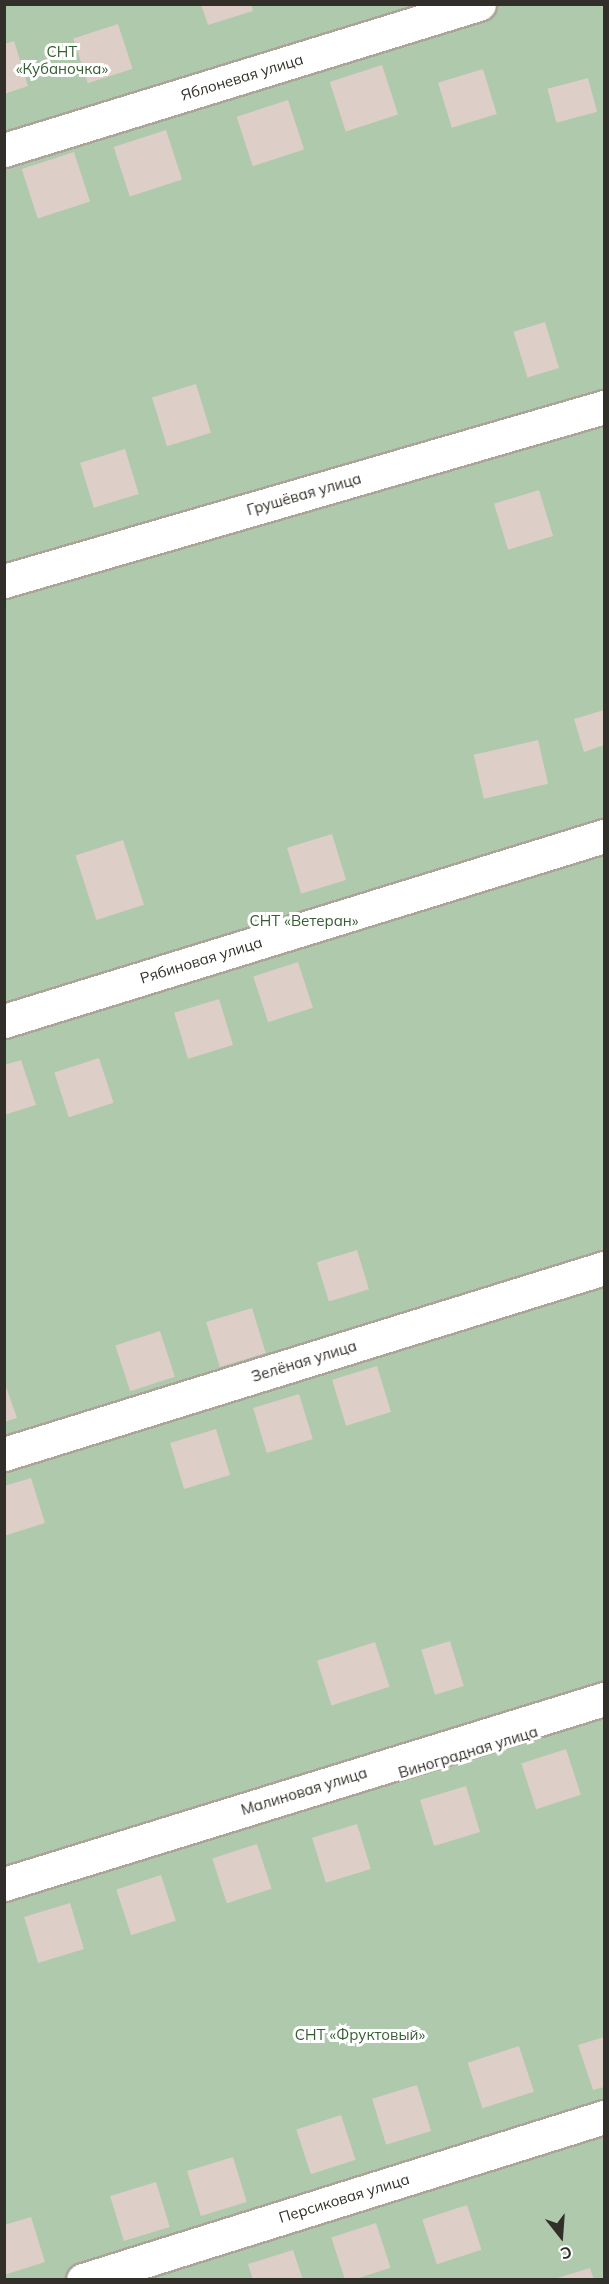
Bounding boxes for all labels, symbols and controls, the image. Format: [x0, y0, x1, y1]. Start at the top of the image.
park label: СНТ «Кубаночка» [16, 42, 108, 77]
street label: Яблоневая улица [179, 50, 305, 104]
street label: Грушёвая улица [245, 469, 363, 519]
park label: СНТ «Ветеран» [250, 912, 358, 930]
street label: Рябиновая улица [138, 933, 264, 987]
street label: Зелёная улица [249, 1336, 359, 1386]
street label: Виноградная улица [396, 1722, 540, 1782]
street label: Малиновая улица [239, 1763, 369, 1819]
park label: СНТ «Фруктовый» [295, 2026, 425, 2044]
street label: Персиковая улица [277, 2170, 411, 2226]
north arrow [531, 2206, 591, 2266]
text: С [558, 2242, 574, 2264]

